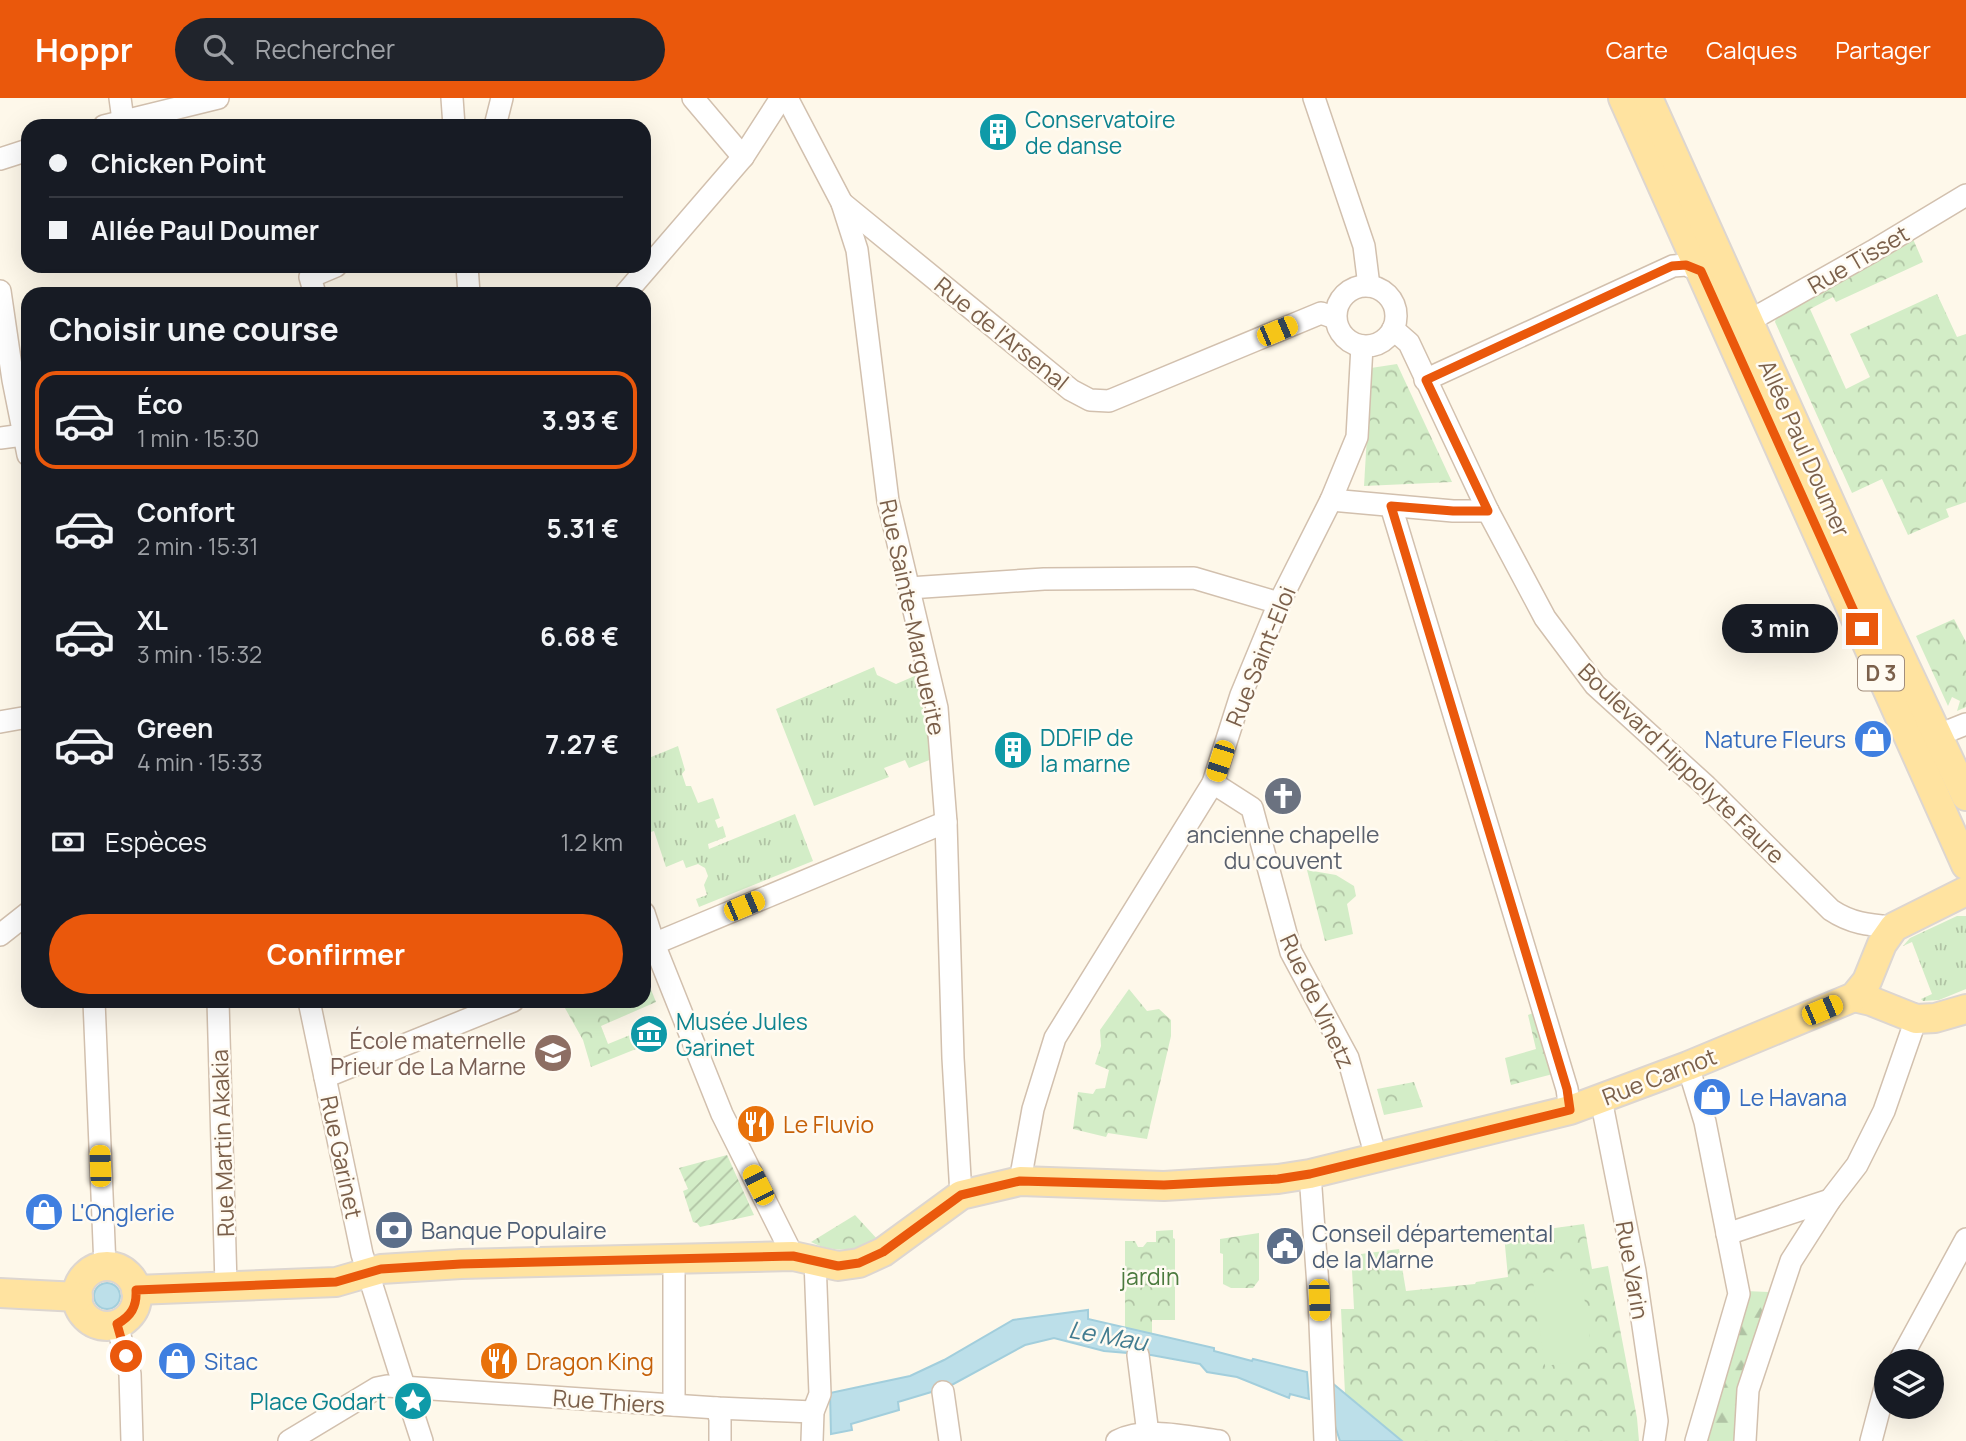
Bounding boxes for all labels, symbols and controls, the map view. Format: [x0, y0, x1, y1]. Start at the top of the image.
search box [175, 18, 665, 81]
text: Hoppr [35, 27, 133, 72]
icon: search [199, 30, 237, 68]
text: Rechercher [255, 31, 395, 67]
text: Carte [1606, 33, 1668, 66]
text: Calques [1706, 33, 1797, 66]
text: Partager [1835, 33, 1931, 66]
place label: Conservatoire de danse [1025, 103, 1176, 161]
building icon: Conservatoire de danse [977, 111, 1019, 153]
text: Chicken Point [91, 145, 266, 181]
text: Allée Paul Doumer [91, 212, 319, 248]
street label: Rue Tisset [1801, 217, 1915, 301]
street label: Rue de l'Arsenal [928, 269, 1076, 397]
text: Choisir une course [49, 307, 339, 351]
car [1254, 313, 1301, 349]
street label: Allée Paul Doumer [1752, 355, 1858, 541]
text: Éco [137, 386, 183, 422]
icon: car [53, 389, 116, 452]
text: 3.93 € [542, 402, 619, 438]
text: 1 min · 15:30 [137, 422, 259, 454]
text: Confort [137, 494, 236, 530]
street label: Rue Sainte-Marguerite [872, 496, 954, 738]
icon: car [53, 497, 116, 560]
text: 5.31 € [546, 510, 619, 546]
text: 2 min · 15:31 [137, 530, 258, 562]
street label: Rue Saint-Eloi [1217, 581, 1303, 731]
text: XL [137, 602, 168, 638]
callout: 3 min [1722, 604, 1838, 654]
icon: car [53, 605, 116, 668]
text: 3 min [1750, 612, 1810, 644]
route end [1846, 613, 1878, 645]
text: 6.68 € [540, 618, 619, 654]
text: 3 min · 15:32 [137, 638, 262, 670]
street label: Boulevard Hippolyte Faure [1572, 656, 1792, 870]
road number: D 3 [1858, 656, 1904, 690]
text: Green [137, 710, 213, 746]
icon: car [53, 713, 116, 776]
shop icon: Nature Fleurs [1852, 718, 1894, 760]
place label: DDFIP de la marne [1040, 721, 1133, 779]
place label: Nature Fleurs [1705, 723, 1846, 755]
text: 7.27 € [545, 726, 619, 762]
building icon: DDFIP de la marne [992, 729, 1034, 771]
car [1204, 738, 1237, 784]
text: 4 min · 15:33 [137, 746, 263, 778]
church icon: ancienne chapelle du couvent [1262, 775, 1304, 817]
place label: ancienne chapelle du couvent [1187, 818, 1379, 876]
icon: cash [49, 823, 87, 861]
text: Espèces [105, 824, 207, 860]
text: 1.2 km [560, 826, 623, 858]
car [721, 888, 768, 924]
button: Confirmer [49, 914, 623, 994]
street label: Rue de Vinetz [1273, 928, 1363, 1074]
car [1799, 992, 1846, 1028]
place label: Musée Jules Garinet [676, 1005, 808, 1063]
museum icon: Musée Jules Garinet [628, 1013, 670, 1055]
place label: École maternelle Prieur de La Marne [330, 1024, 526, 1082]
school or university icon: École maternelle Prieur de La Marne [532, 1032, 574, 1074]
street label: Rue Carnot [1597, 1040, 1721, 1112]
street label: Rue Martin Akakia [203, 1049, 241, 1237]
shop icon: Le Havana [1691, 1076, 1733, 1118]
place label: Le Havana [1739, 1081, 1847, 1113]
street label: Rue Garinet [313, 1092, 371, 1222]
restaurant icon: Le Fluvio [735, 1103, 777, 1145]
place label: Le Fluvio [783, 1108, 874, 1140]
car [89, 1145, 112, 1187]
car [740, 1162, 777, 1208]
shop icon: L'Onglerie [23, 1191, 65, 1233]
place label: L'Onglerie [71, 1196, 175, 1228]
bank icon: Banque Populaire [373, 1209, 415, 1251]
place label: Banque Populaire [421, 1214, 607, 1246]
place label: Conseil départemental de la Marne [1312, 1217, 1553, 1275]
street label: Rue Varin [1609, 1218, 1657, 1322]
public building icon: Conseil départemental de la Marne [1264, 1225, 1306, 1267]
park label: jardin [1119, 1260, 1180, 1292]
car [1308, 1279, 1331, 1321]
water label: Le Mau [1066, 1312, 1151, 1358]
route start [110, 1340, 142, 1372]
shop icon: Sitac [156, 1340, 198, 1382]
restaurant icon: Dragon King [478, 1340, 520, 1382]
place label: Sitac [204, 1345, 258, 1377]
place label: Dragon King [526, 1345, 654, 1377]
map controls [1874, 1349, 1944, 1419]
button: layers [1874, 1349, 1944, 1419]
place icon: Place Godart [392, 1380, 434, 1422]
street label: Rue Thiers [552, 1381, 666, 1421]
place label: Place Godart [250, 1385, 386, 1417]

